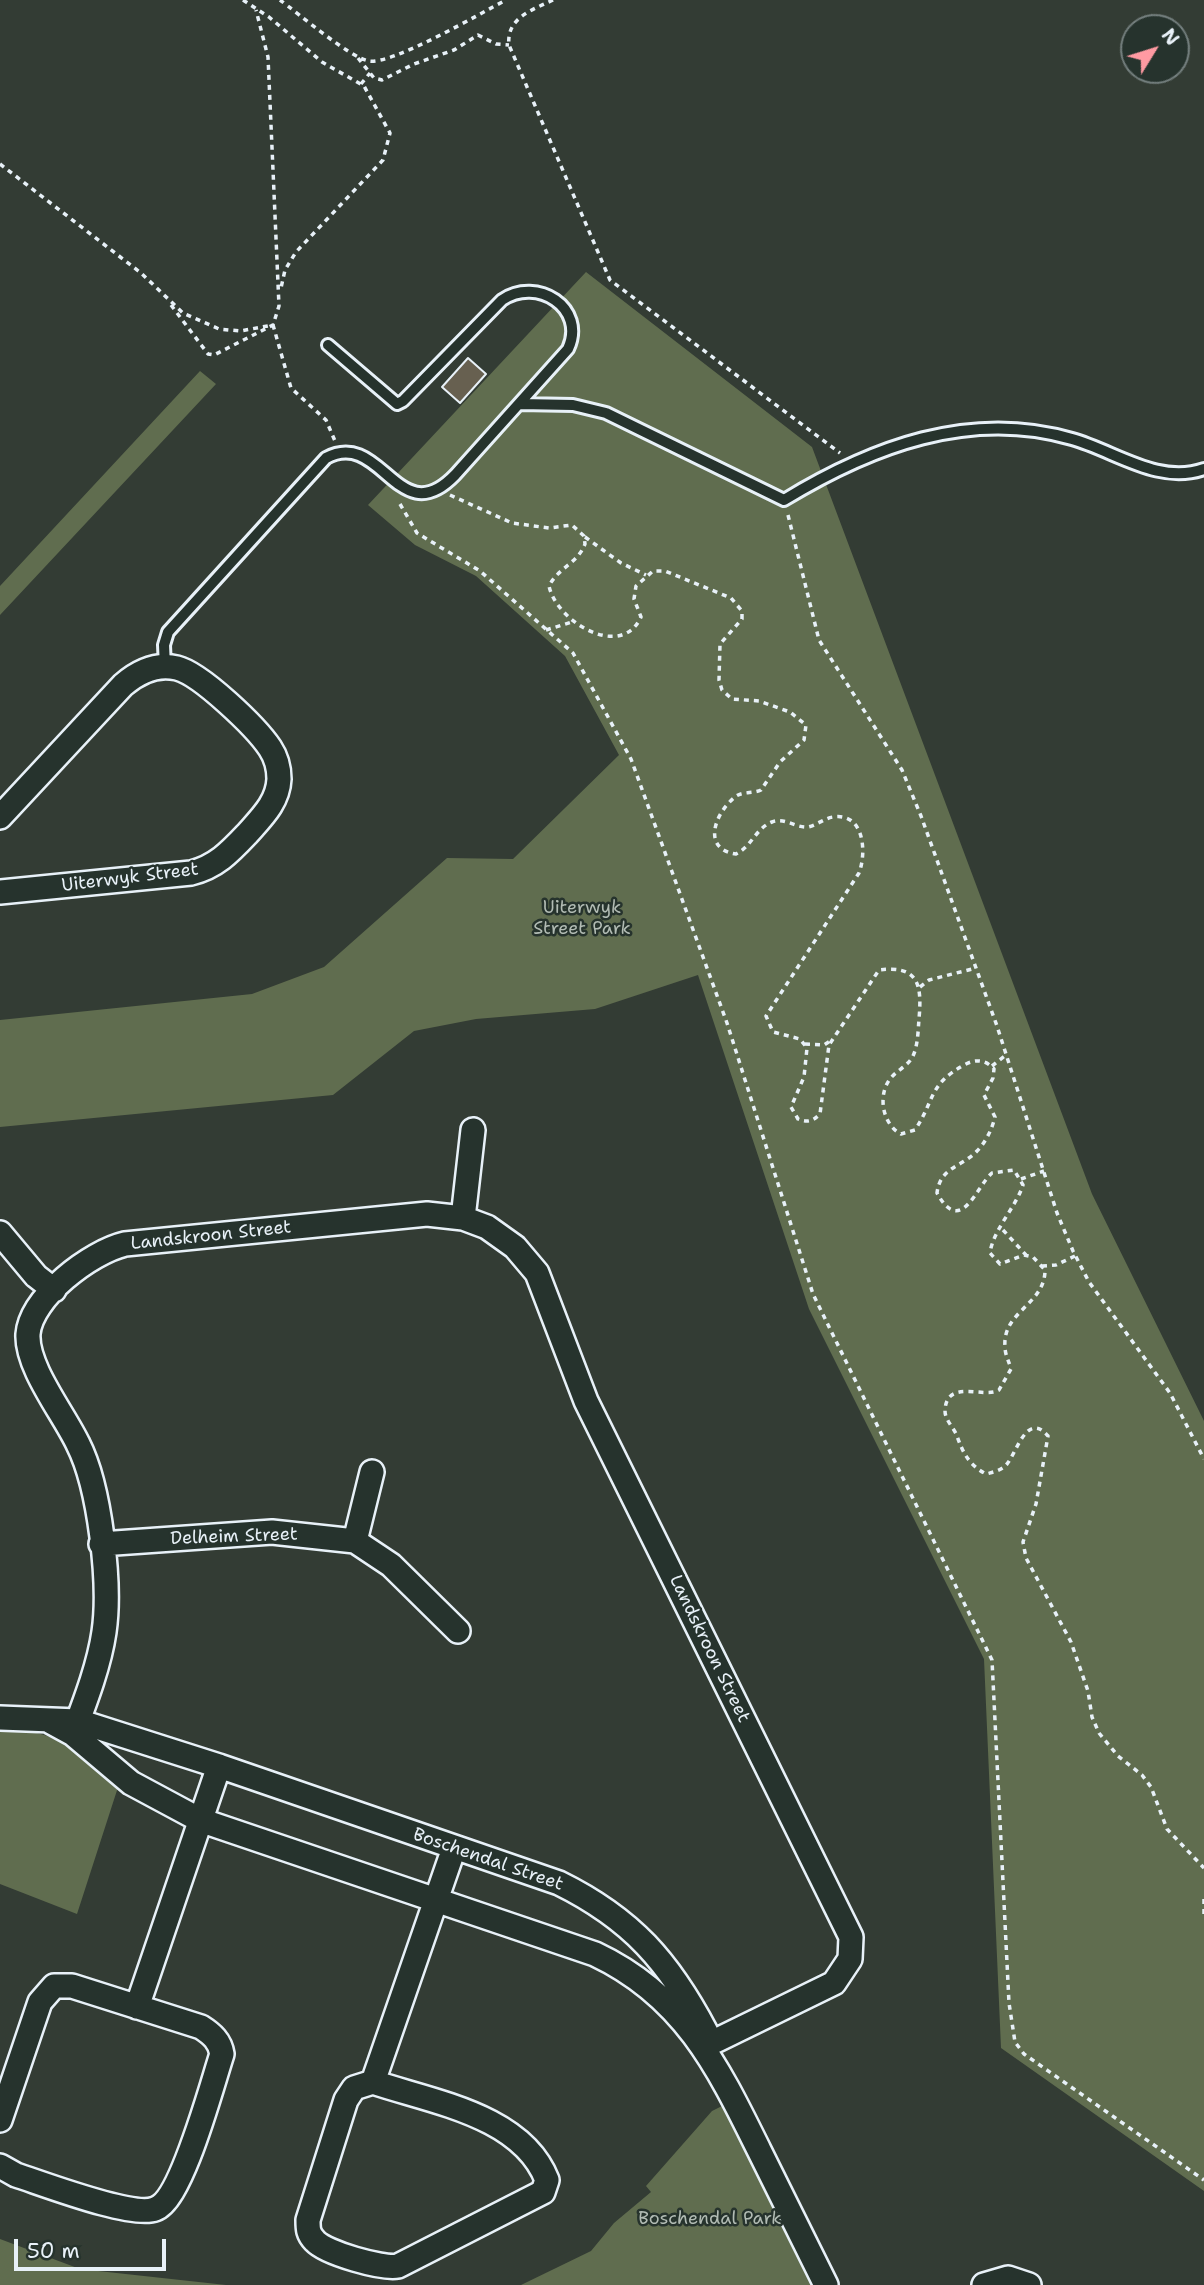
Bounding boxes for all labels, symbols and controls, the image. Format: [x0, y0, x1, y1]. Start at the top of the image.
north arrow [1120, 14, 1190, 84]
text: N [1156, 23, 1185, 51]
street label: Uiterwyk Street [60, 859, 200, 897]
park label: Uiterwyk Street Park [533, 897, 631, 940]
street label: Landskroon Street [130, 1217, 292, 1255]
street label: Delheim Street [170, 1524, 298, 1550]
street label: Landskroon Street [664, 1572, 754, 1726]
street label: Boschendal Street [410, 1824, 566, 1896]
park label: Boschendal Park [638, 2208, 782, 2230]
scale bar [18, 2226, 170, 2270]
text: 50 m [27, 2237, 80, 2265]

